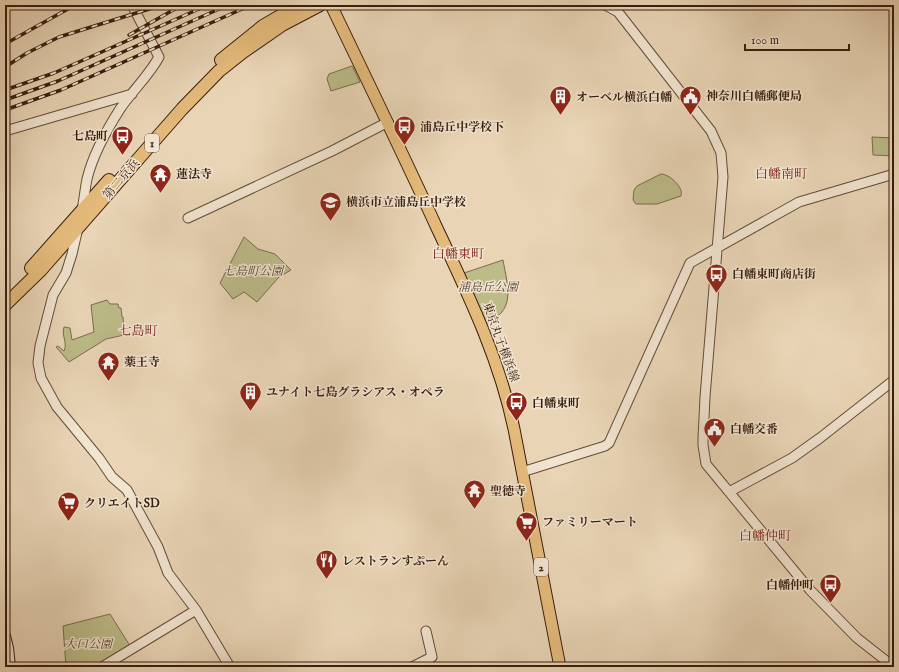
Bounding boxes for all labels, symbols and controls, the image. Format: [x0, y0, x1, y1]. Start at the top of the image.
scale bar [745, 26, 849, 52]
text: 100 m [751, 33, 779, 48]
public building icon: 神奈川白幡郵便局 [677, 83, 703, 116]
building icon: オーベル横浜白幡 [548, 84, 574, 117]
place label: 神奈川白幡郵便局 [706, 89, 802, 104]
place label: オーベル横浜白幡 [576, 90, 673, 105]
bus stop icon: 浦島丘中学校下 [391, 114, 417, 147]
place label: 浦島丘中学校下 [420, 120, 504, 135]
bus stop icon: 七島町 [110, 123, 136, 156]
place label: 七島町 [72, 129, 108, 144]
road number: 1 [145, 134, 159, 152]
street label: 第二京浜 [100, 156, 143, 202]
temple icon: 蓮法寺 [148, 161, 174, 194]
district label: 白幡南町 [755, 166, 807, 183]
place label: 蓮法寺 [176, 167, 212, 182]
school or university icon: 横浜市立浦島丘中学校 [317, 189, 343, 222]
place label: 横浜市立浦島丘中学校 [346, 195, 466, 210]
district label: 白幡東町 [432, 246, 484, 263]
bus stop icon: 白幡東町商店街 [703, 261, 729, 294]
park label: 七島町公園 [223, 264, 285, 279]
place label: 白幡東町商店街 [732, 267, 816, 282]
park label: 浦島丘公園 [458, 280, 520, 295]
street label: 東京丸子横浜線 [479, 300, 522, 384]
district label: 七島町 [118, 323, 158, 340]
temple icon: 薬王寺 [96, 349, 122, 382]
place label: 薬王寺 [124, 355, 160, 370]
building icon: ユナイト七島グラシアス・オペラ [237, 379, 263, 412]
place label: ユナイト七島グラシアス・オペラ [266, 385, 445, 400]
bus stop icon: 白幡東町 [504, 390, 530, 423]
place label: 白幡東町 [532, 396, 580, 411]
public building icon: 白幡交番 [701, 416, 727, 449]
place label: 白幡交番 [730, 422, 778, 437]
temple icon: 聖徳寺 [461, 478, 487, 511]
place label: 聖徳寺 [490, 484, 526, 499]
supermarket icon: クリエイトSD [55, 490, 81, 523]
place label: クリエイトSD [84, 496, 160, 511]
supermarket icon: ファミリーマート [514, 509, 540, 542]
place label: ファミリーマート [542, 515, 638, 530]
district label: 白幡仲町 [739, 528, 791, 545]
restaurant icon: レストランすぷーん [314, 548, 340, 581]
place label: レストランすぷーん [342, 554, 449, 569]
road number: 2 [534, 558, 548, 576]
bus stop icon: 白幡仲町 [817, 572, 843, 605]
place label: 白幡仲町 [766, 578, 814, 593]
park label: 大口公園 [64, 637, 114, 652]

